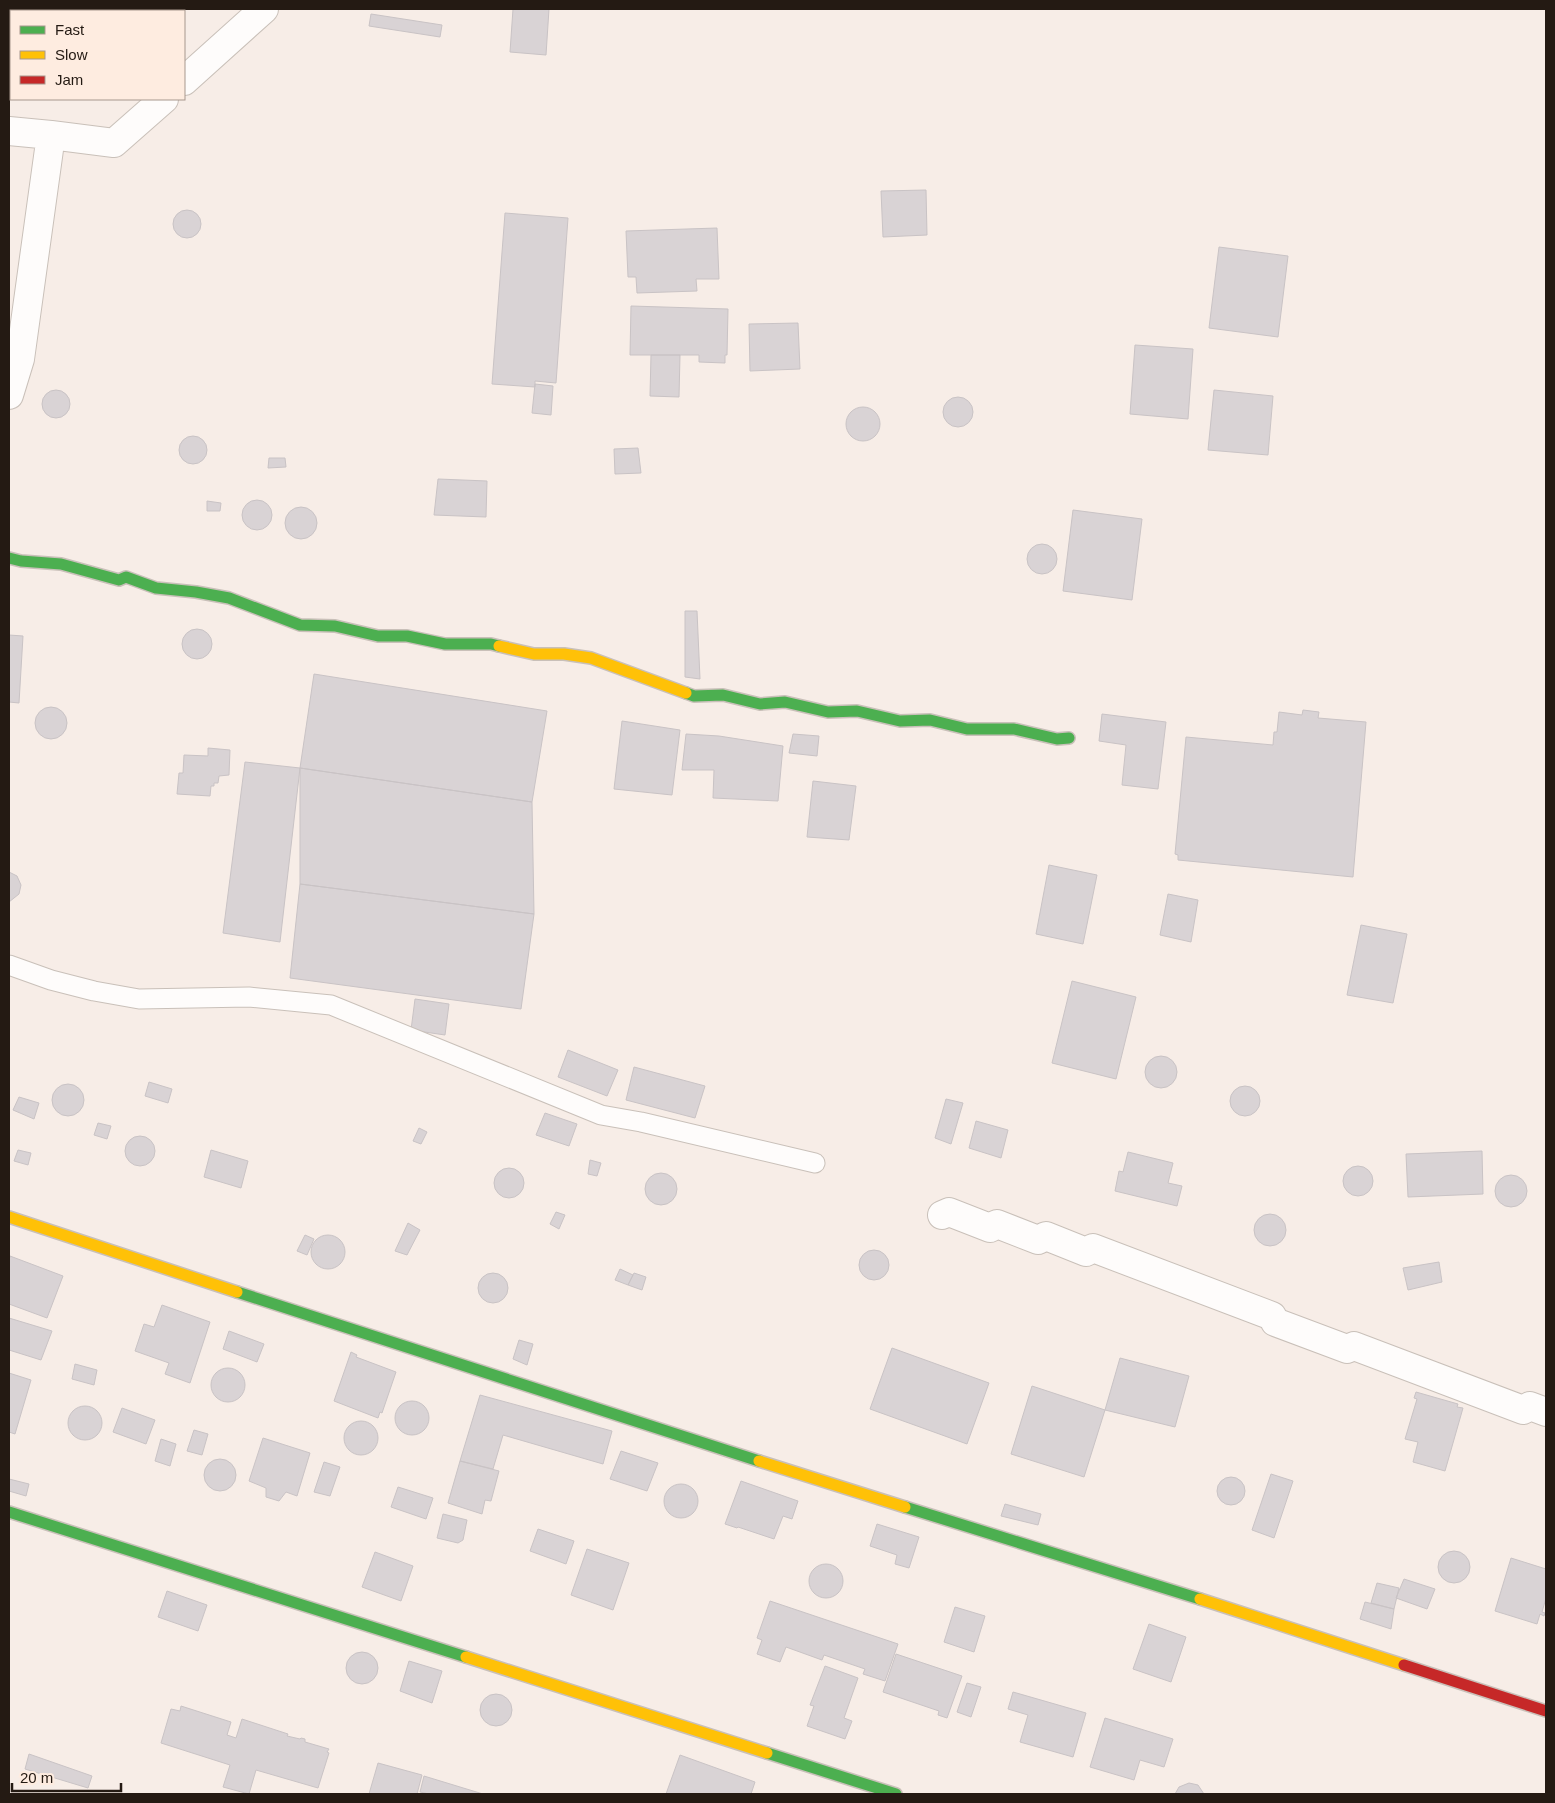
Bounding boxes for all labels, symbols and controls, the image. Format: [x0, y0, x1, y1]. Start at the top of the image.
legend [10, 10, 185, 100]
text: Fast [55, 21, 85, 38]
text: Slow [55, 46, 88, 63]
text: Jam [55, 71, 83, 88]
scale bar [12, 1760, 121, 1792]
text: 20 m [20, 1769, 53, 1786]

